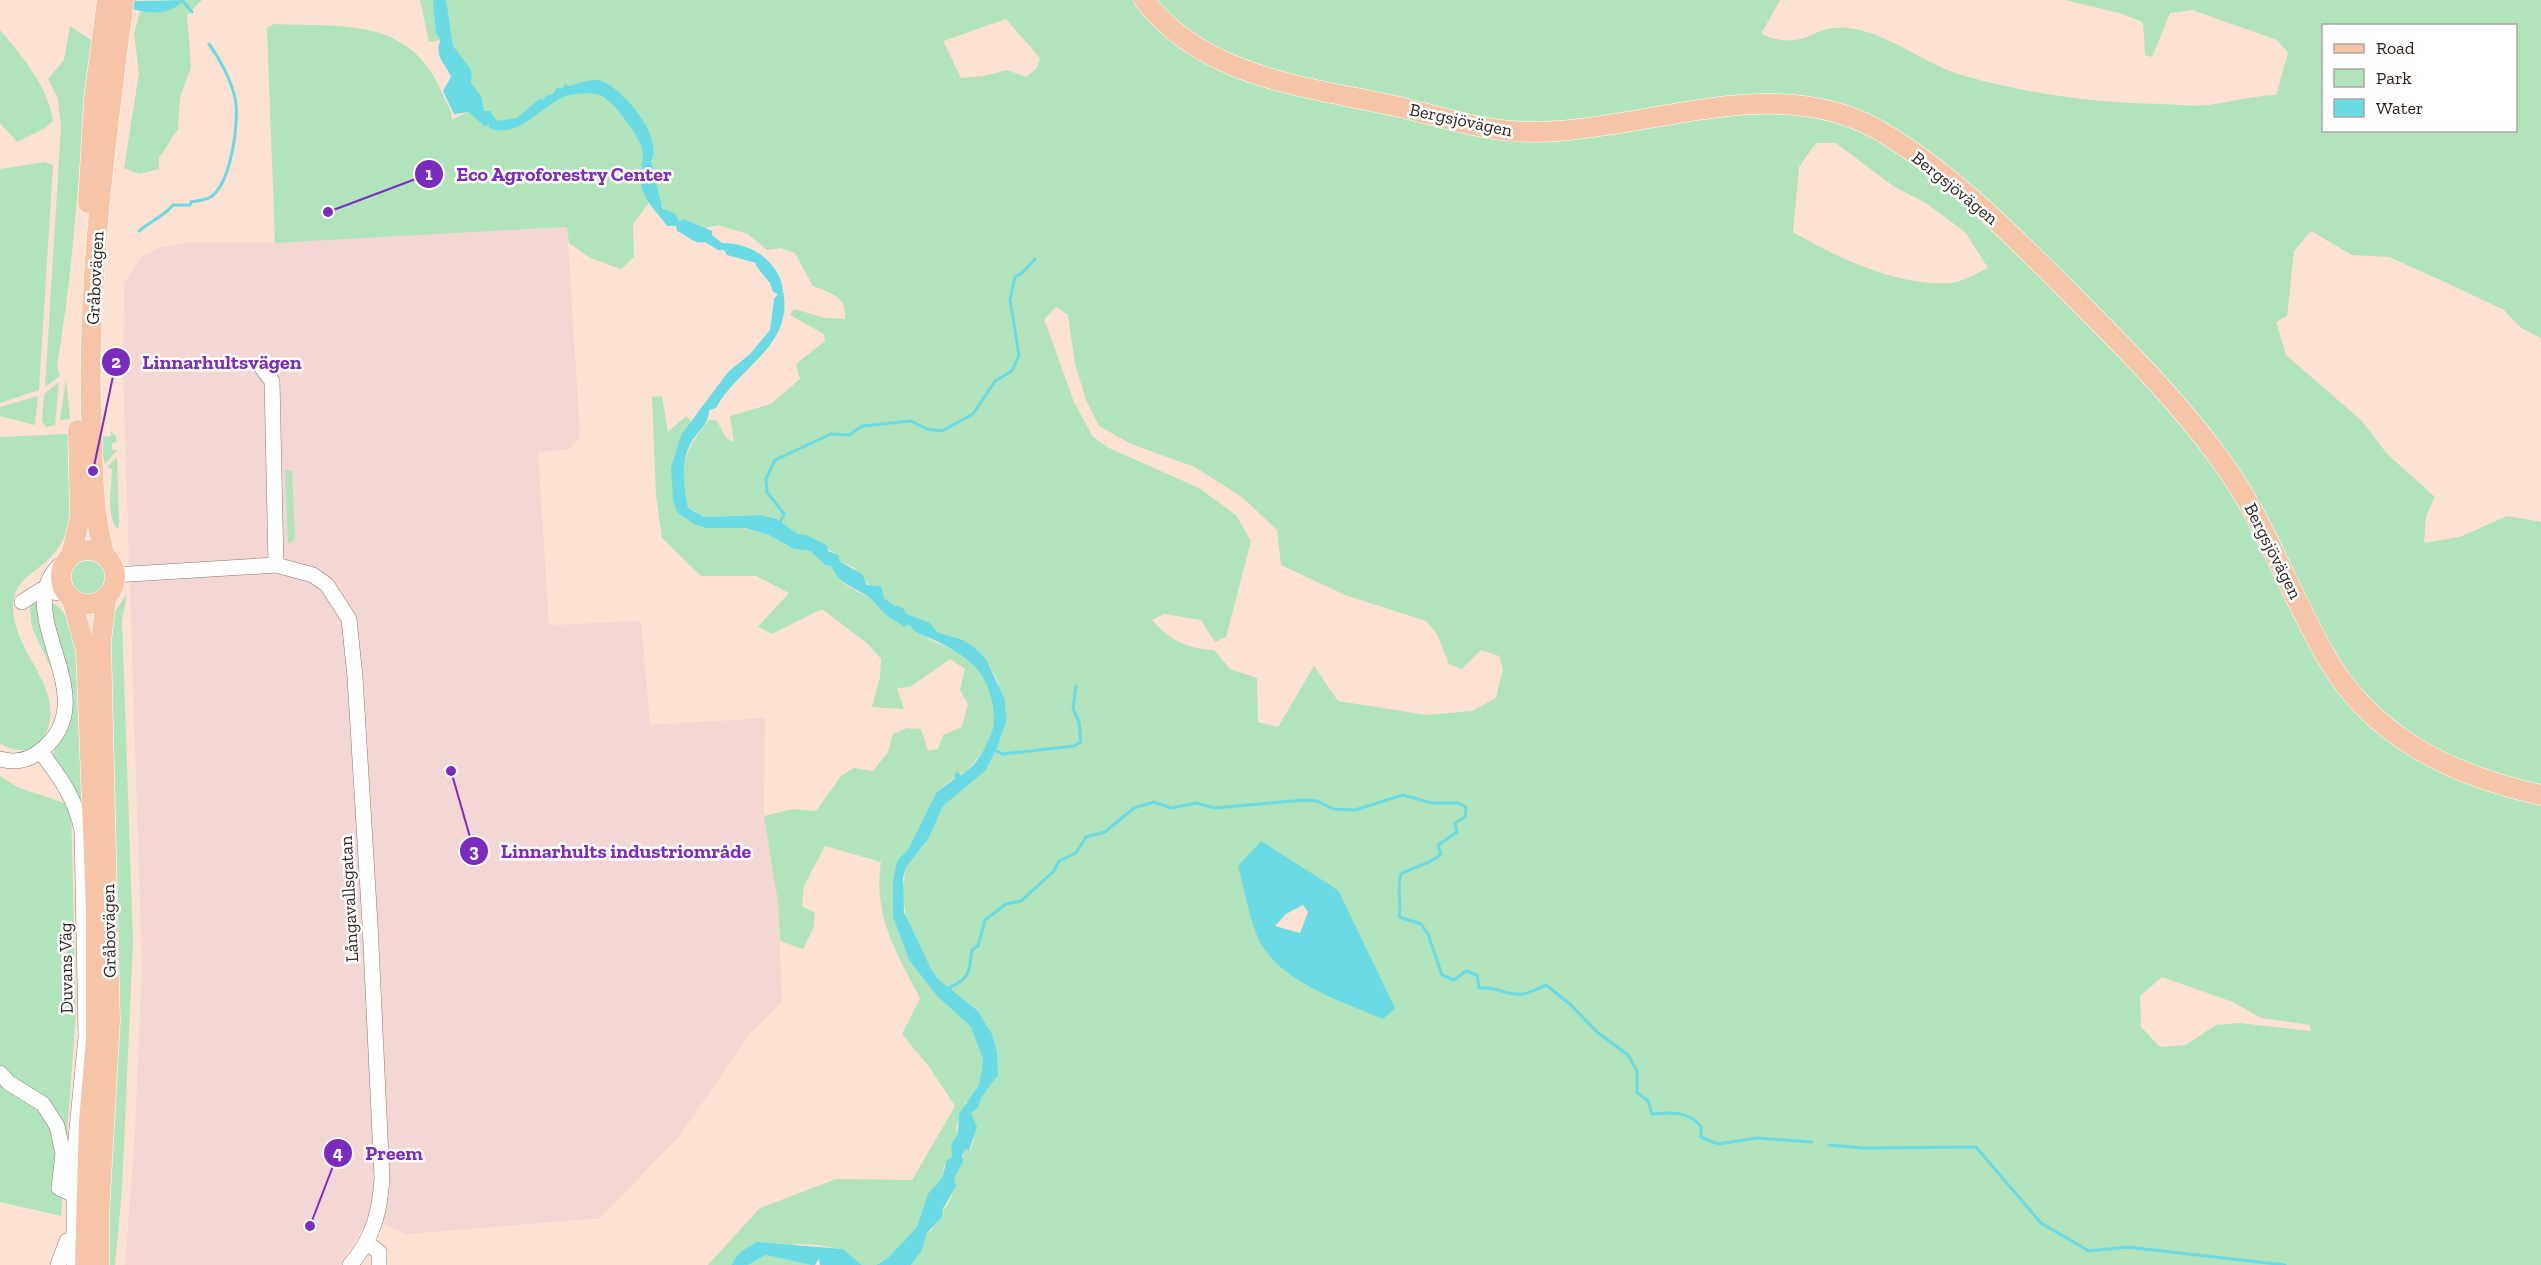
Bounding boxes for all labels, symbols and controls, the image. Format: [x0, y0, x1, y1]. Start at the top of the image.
legend [2322, 24, 2517, 132]
text: Road [2376, 37, 2415, 59]
text: Park [2376, 67, 2412, 89]
text: Water [2376, 97, 2423, 119]
street label: Bergsjövägen [1408, 98, 1515, 142]
street label: Bergsjövägen [1907, 147, 2003, 230]
callout: Eco Agroforestry Center [414, 155, 685, 193]
text: Eco Agroforestry Center [456, 162, 672, 186]
text: 1 [425, 163, 433, 185]
street label: Gråbovägen [82, 230, 108, 325]
callout: Linnarhultsvägen [101, 343, 314, 381]
text: Linnarhultsvägen [142, 350, 302, 374]
text: 2 [111, 351, 121, 373]
street label: Bergsjövägen [2239, 499, 2307, 603]
callout: Linnarhults industriområde [459, 832, 763, 870]
street label: Långavallsgatan [335, 835, 363, 963]
text: Linnarhults industriområde [501, 839, 752, 863]
text: 3 [469, 840, 479, 862]
street label: Gråbovägen [97, 883, 121, 978]
street label: Duvans Väg [54, 922, 78, 1014]
callout: Preem [323, 1134, 435, 1172]
text: Preem [365, 1141, 423, 1165]
text: 4 [333, 1142, 343, 1164]

